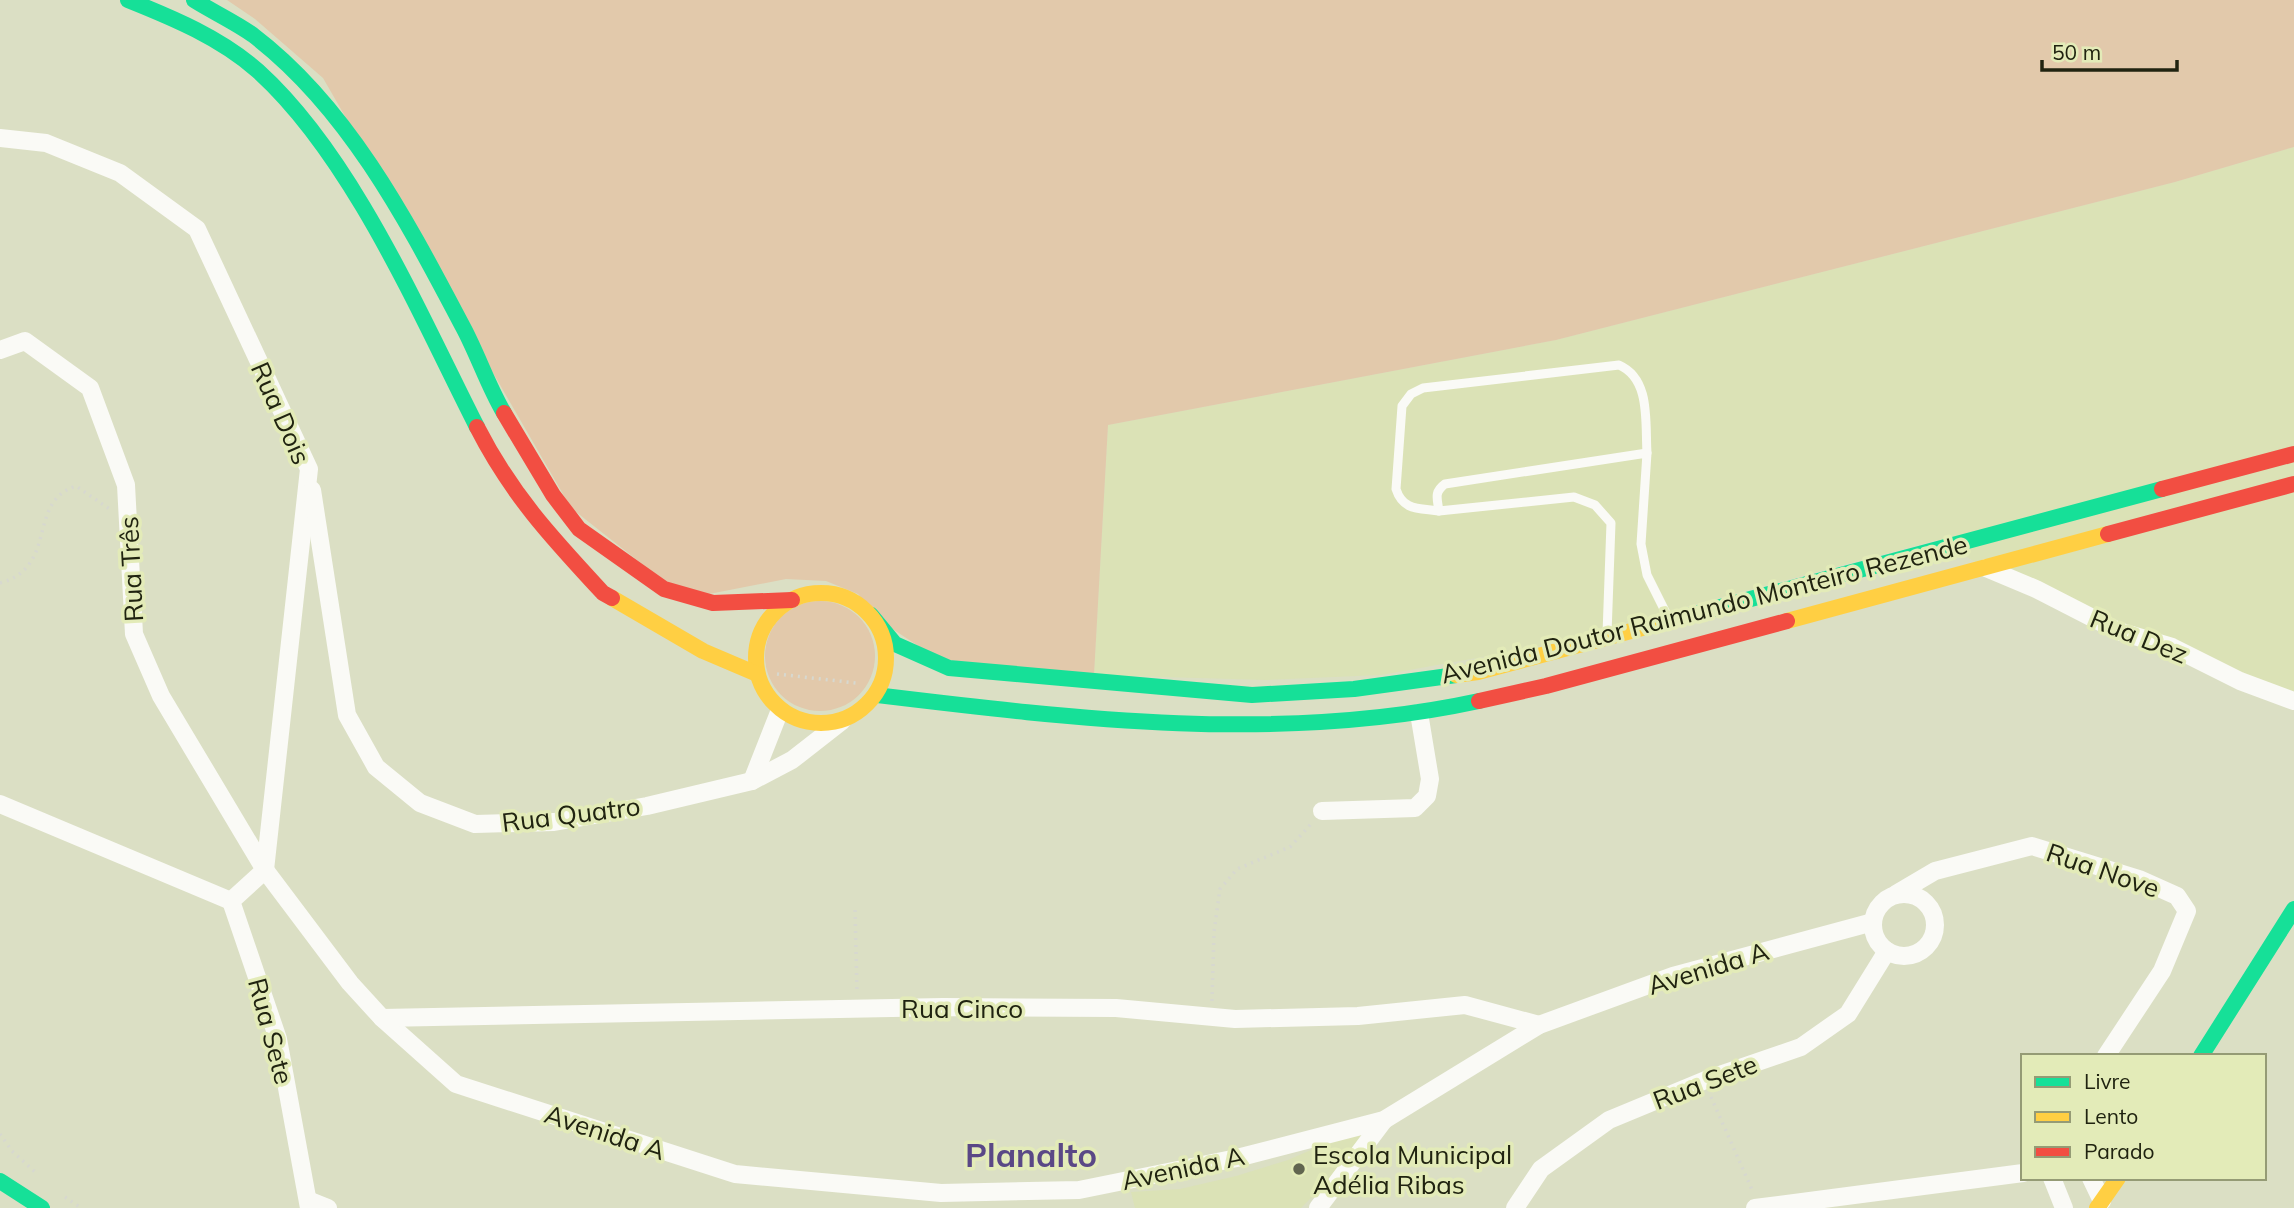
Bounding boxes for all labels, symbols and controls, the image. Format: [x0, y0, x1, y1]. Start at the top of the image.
scale bar [2042, 28, 2177, 72]
text: 50 m [2052, 39, 2101, 65]
street label: Rua Dois [244, 357, 318, 469]
street label: Rua Três [112, 515, 150, 623]
street label: Avenida Doutor Raimundo Monteiro Rezende [1437, 527, 1971, 691]
street label: Rua Dez [2085, 602, 2193, 670]
street label: Rua Quatro [500, 789, 642, 839]
street label: Rua Nove [2042, 835, 2164, 905]
street label: Avenida A [1644, 934, 1772, 1002]
street label: Rua Sete [241, 974, 301, 1088]
street label: Rua Cinco [901, 992, 1023, 1025]
street label: Rua Sete [1648, 1047, 1762, 1117]
legend [2021, 1054, 2266, 1180]
text: Livre [2084, 1068, 2131, 1094]
street label: Avenida A [541, 1097, 669, 1167]
text: Lento [2084, 1103, 2138, 1129]
district label: Planalto [965, 1134, 1097, 1175]
place label: Escola Municipal Adélia Ribas [1313, 1138, 1512, 1201]
text: Parado [2084, 1138, 2154, 1164]
street label: Avenida A [1119, 1139, 1247, 1197]
marker: Escola Municipal Adélia Ribas [1291, 1161, 1307, 1177]

